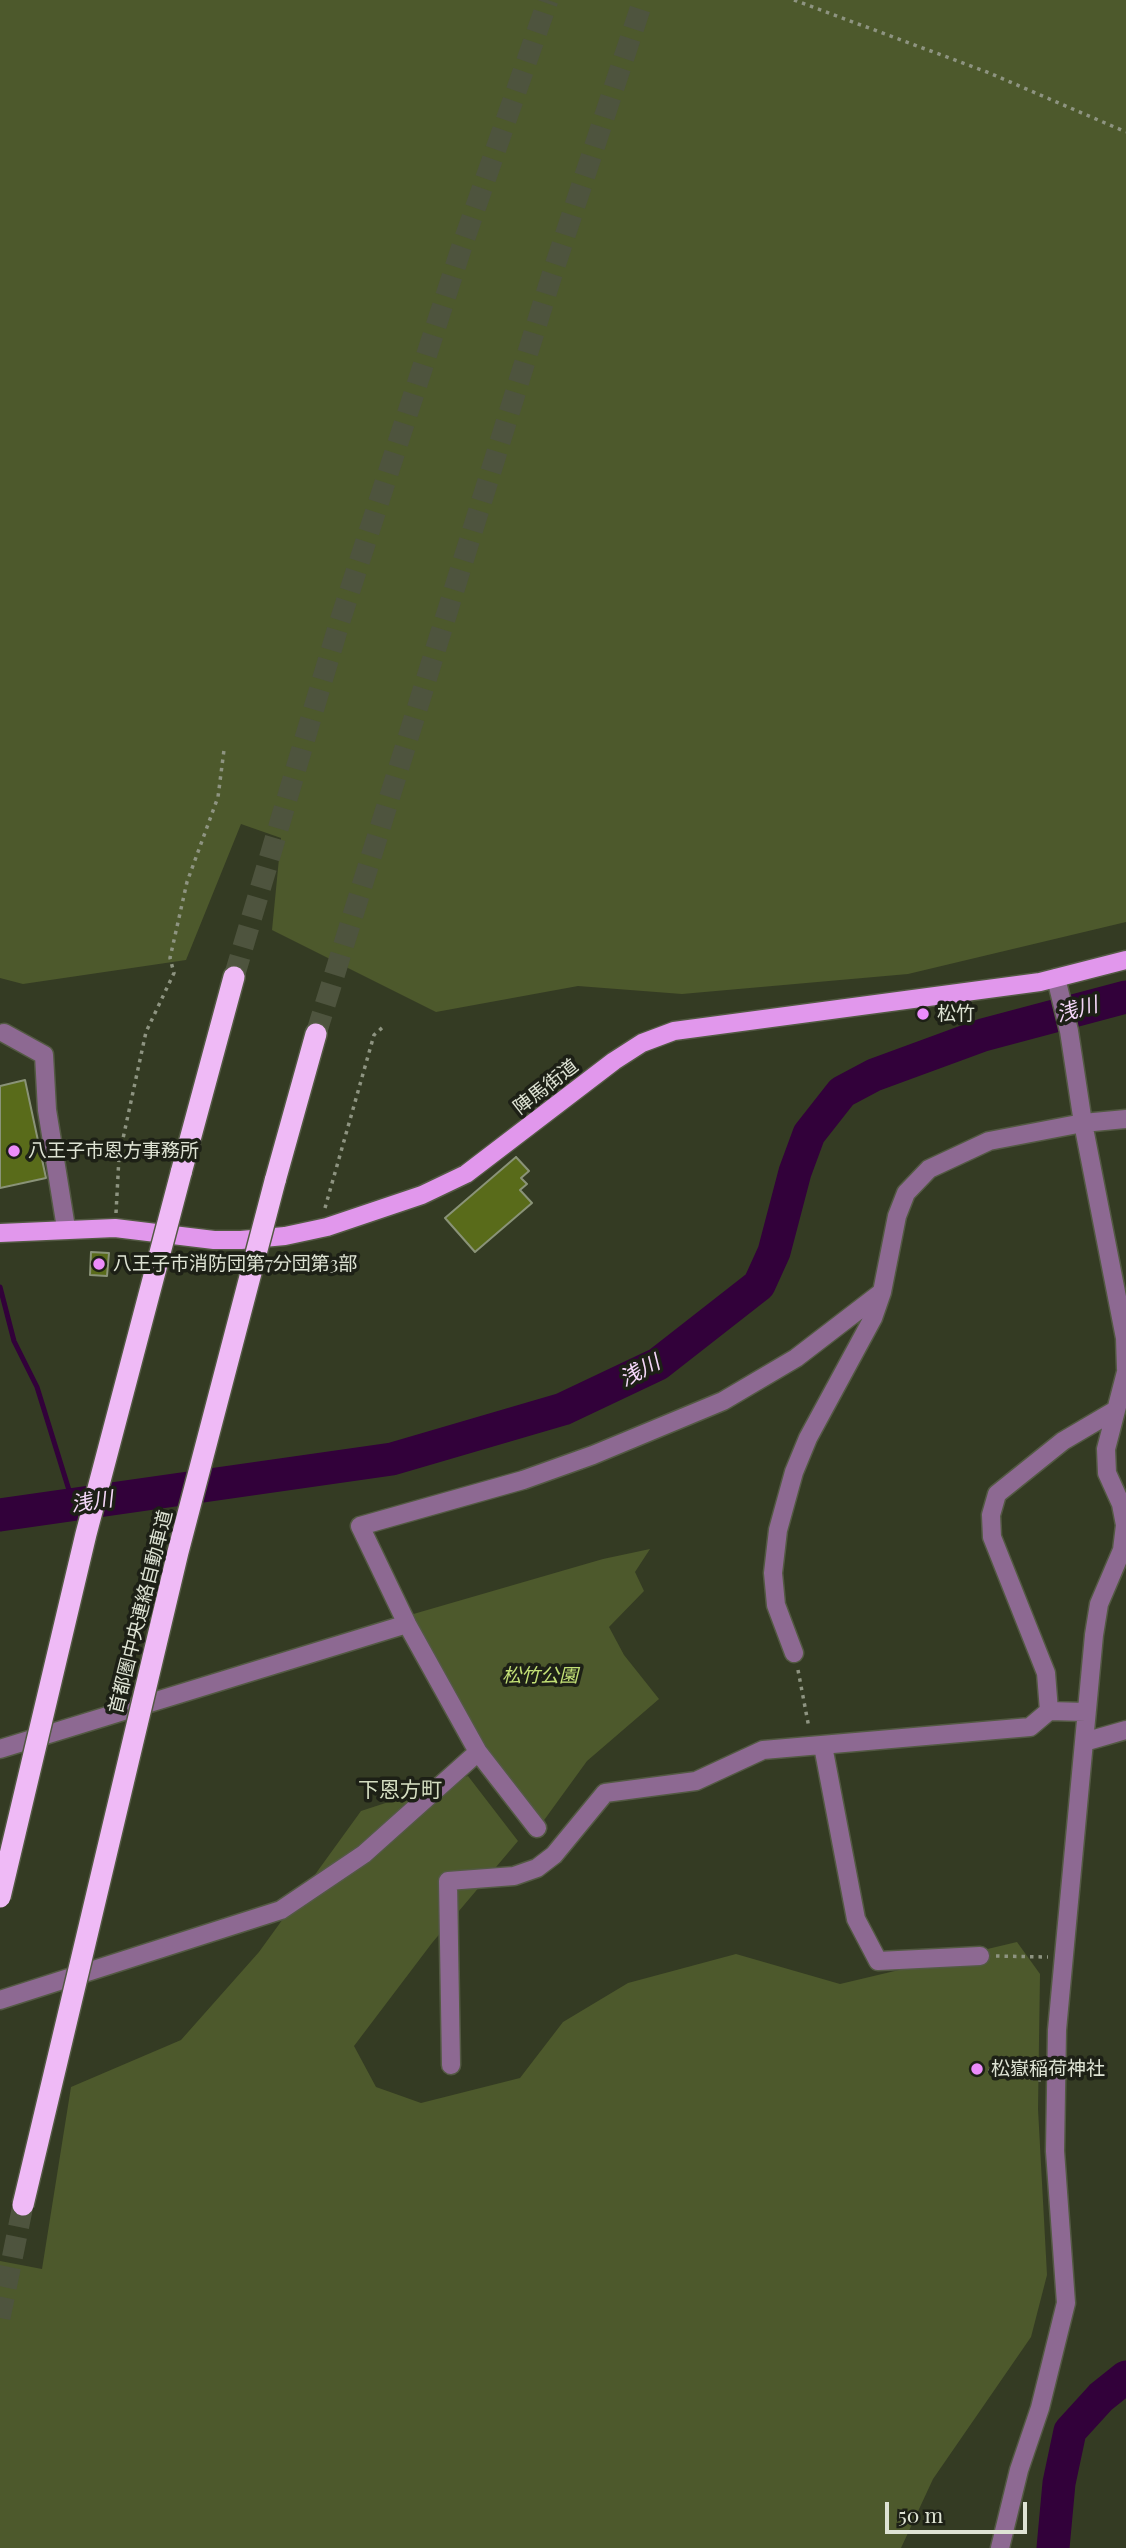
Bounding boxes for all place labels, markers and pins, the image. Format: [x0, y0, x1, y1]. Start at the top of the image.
place label: 松竹 [937, 1003, 975, 1025]
marker: 松竹 [915, 1006, 931, 1022]
place label: 八王子市恩方事務所 [28, 1140, 199, 1162]
marker: 八王子市恩方事務所 [6, 1143, 22, 1159]
place label: 八王子市消防団第7分団第3部 [113, 1253, 357, 1275]
marker: 八王子市消防団第7分団第3部 [91, 1256, 107, 1272]
place label: 松嶽稲荷神社 [991, 2058, 1105, 2080]
marker: 松嶽稲荷神社 [969, 2061, 985, 2077]

